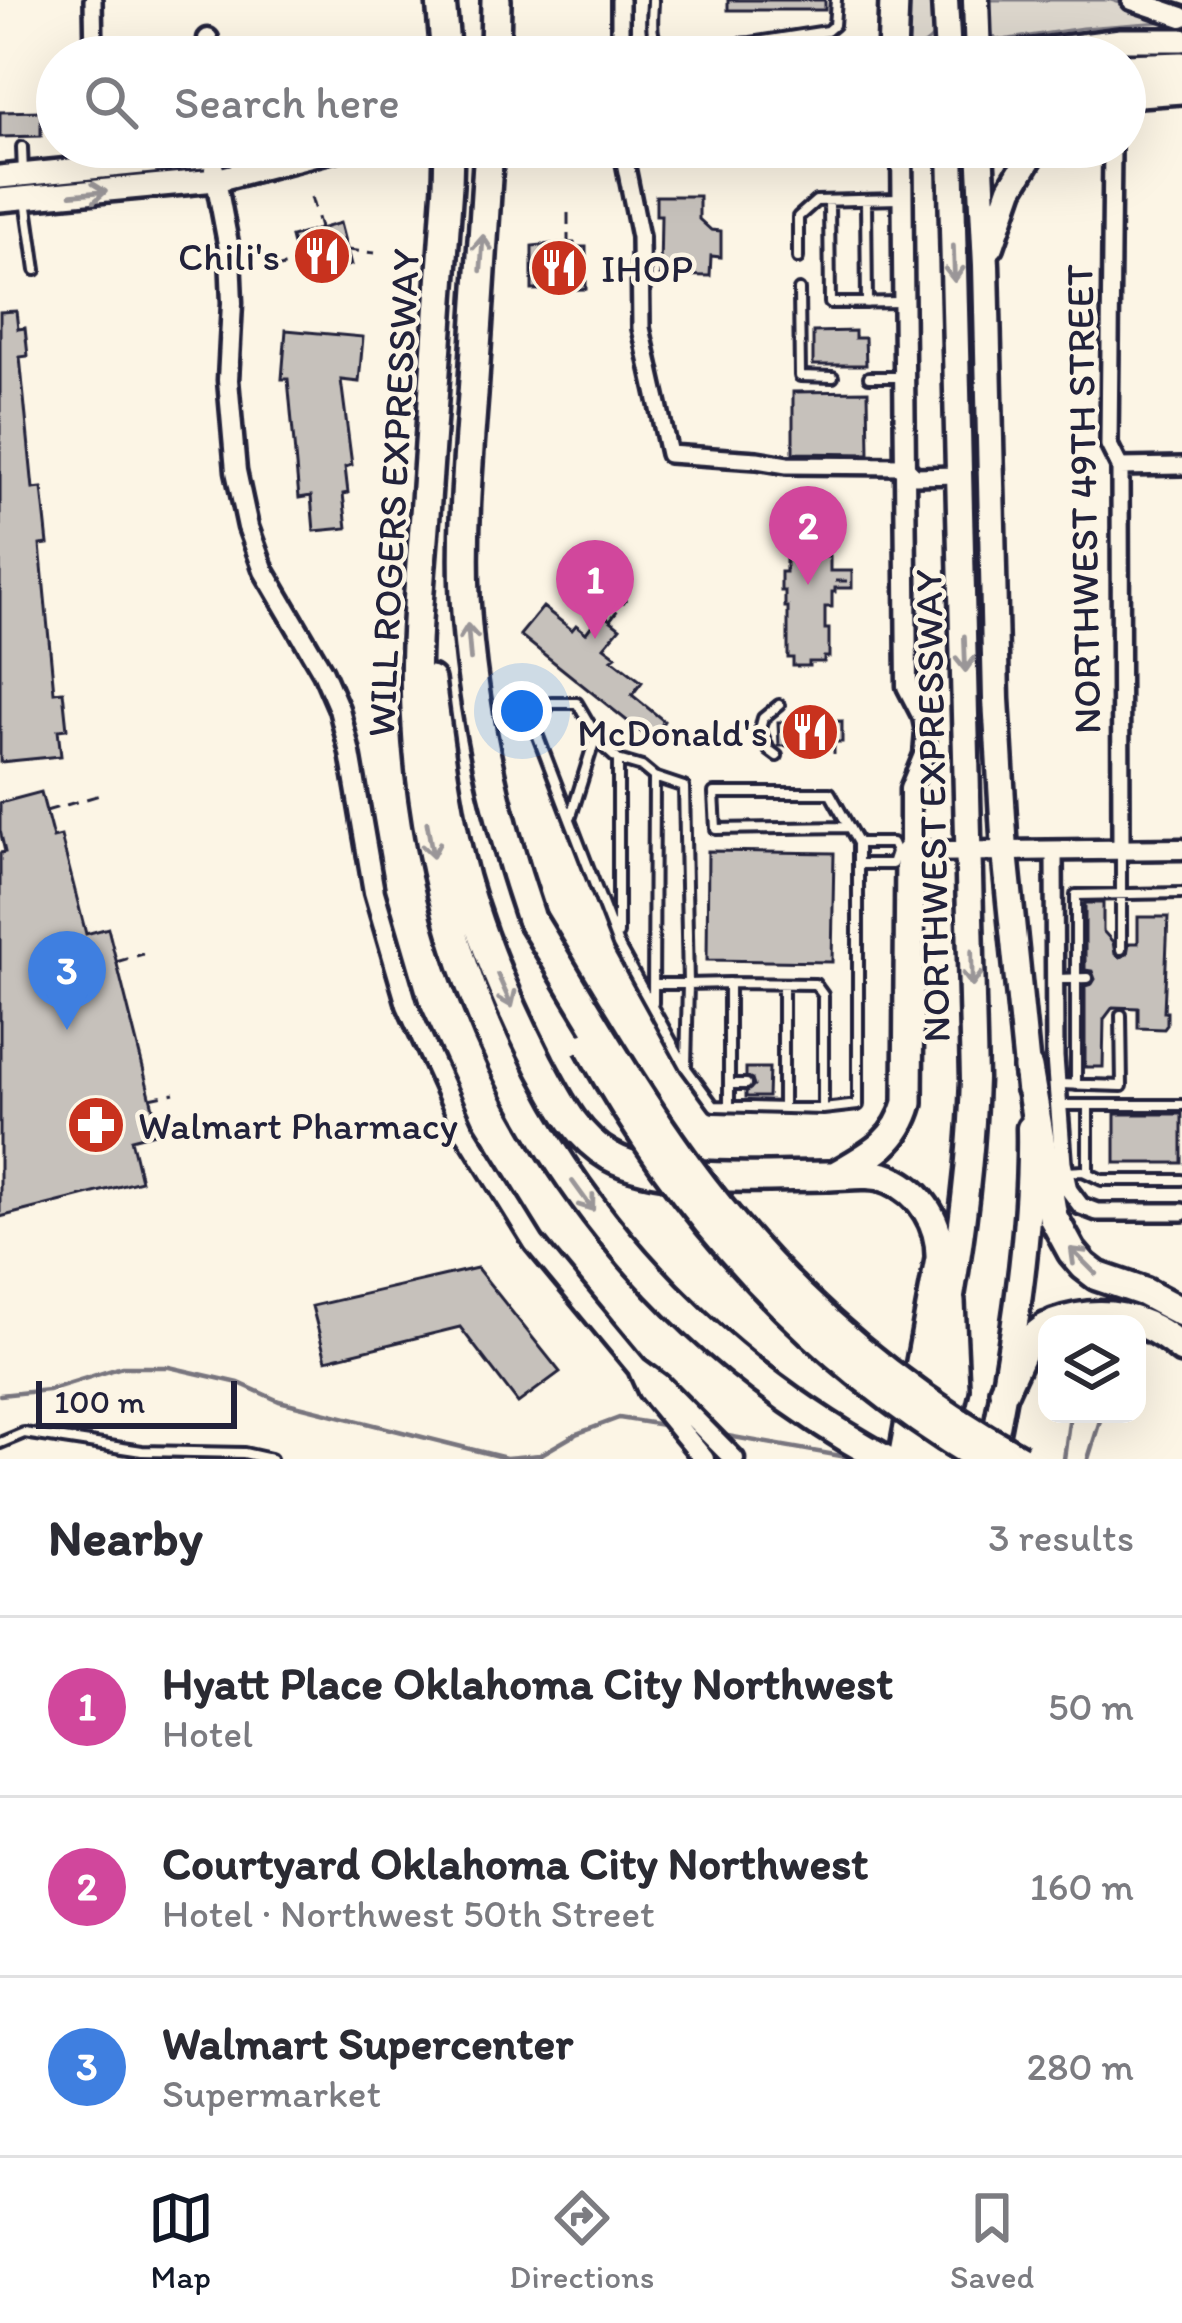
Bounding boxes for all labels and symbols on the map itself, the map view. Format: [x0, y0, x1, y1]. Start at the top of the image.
one-way arrow [68, 181, 107, 204]
restaurant icon: Chili's [291, 225, 353, 287]
place label: Chili's [178, 233, 280, 280]
one-way arrow [471, 234, 494, 273]
restaurant icon: IHOP [528, 237, 590, 299]
one-way arrow [942, 244, 965, 283]
place label: IHOP [601, 245, 693, 292]
street label: WILL ROGERS EXPRESSWAY [357, 248, 429, 738]
street label: NORTHWEST 49TH STREET [1055, 264, 1111, 734]
pin: 2 [769, 486, 847, 585]
pin: 1 [556, 540, 634, 639]
street label: NORTHWEST EXPRESSWAY [904, 569, 960, 1043]
one-way arrow [457, 623, 480, 662]
one-way arrow [953, 634, 976, 673]
your location [492, 681, 552, 741]
restaurant icon: McDonald's [779, 701, 841, 763]
place label: McDonald's [577, 709, 768, 756]
one-way arrow [420, 820, 443, 859]
pin: 3 [28, 931, 106, 1030]
one-way arrow [961, 949, 983, 988]
one-way arrow [496, 972, 518, 1008]
pharmacy icon: Walmart Pharmacy [65, 1094, 127, 1156]
place label: Walmart Pharmacy [138, 1102, 458, 1149]
one-way arrow [570, 1179, 595, 1212]
one-way arrow [1069, 1248, 1098, 1276]
scale bar [36, 1375, 237, 1428]

